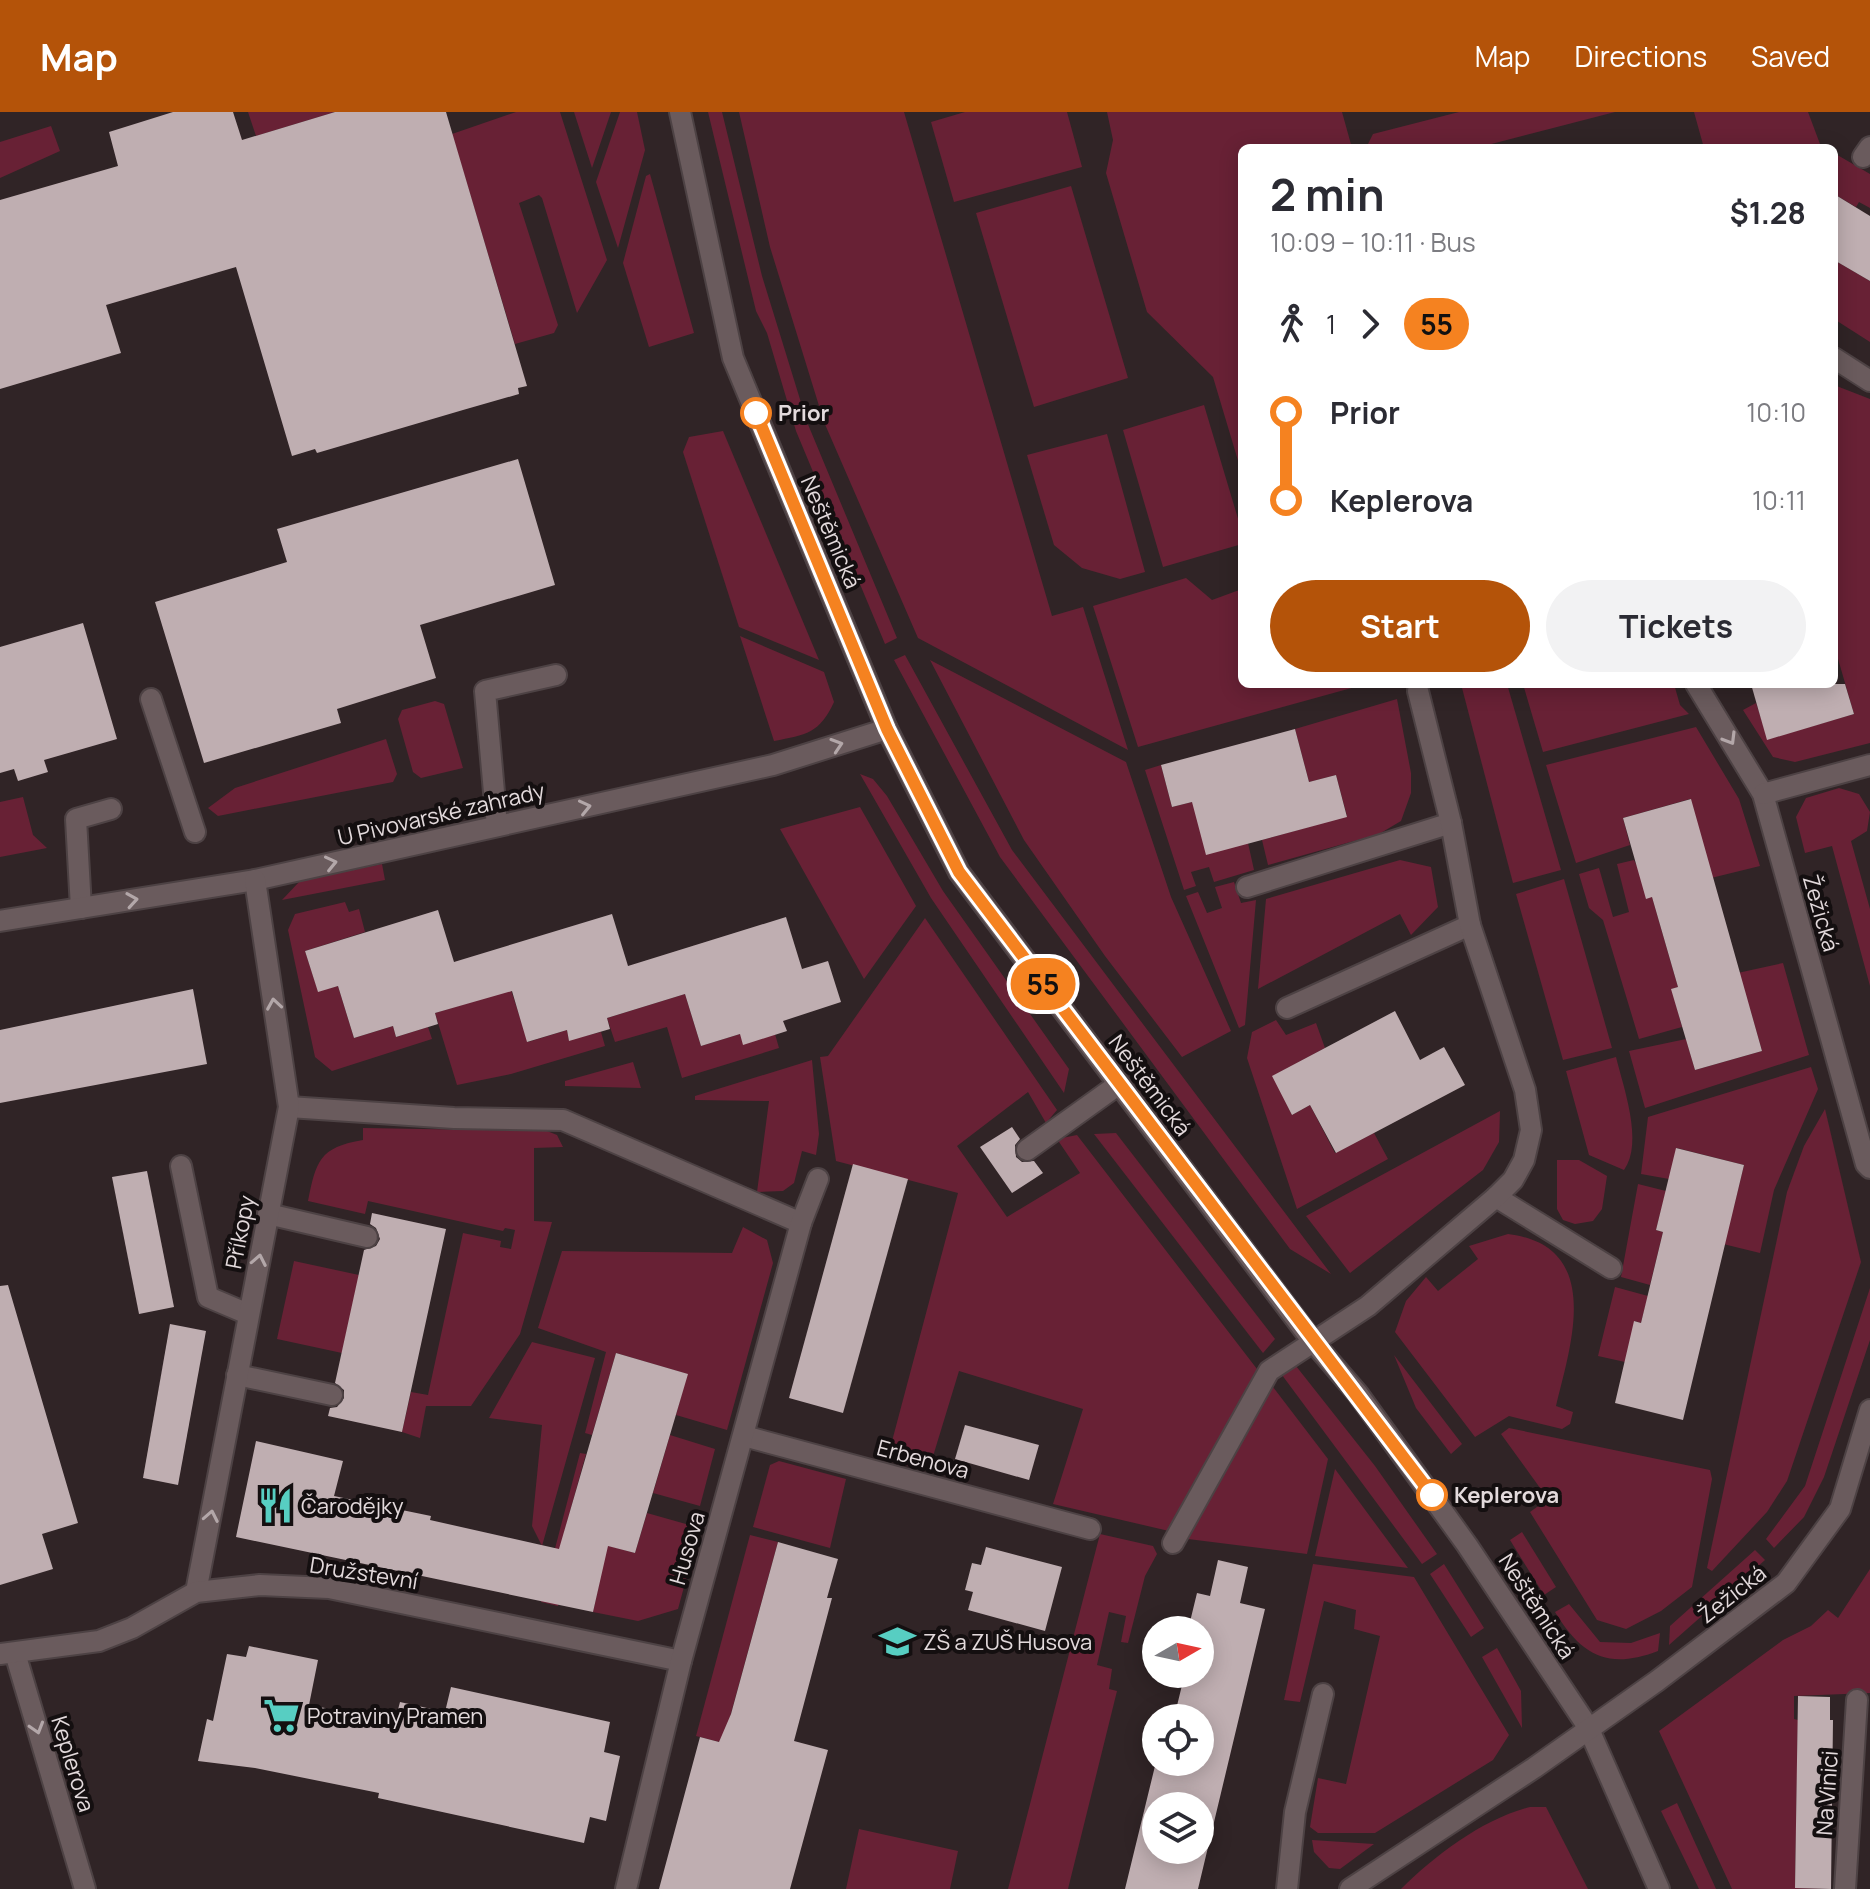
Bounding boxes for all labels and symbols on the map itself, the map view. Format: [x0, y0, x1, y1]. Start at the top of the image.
marker: Prior [741, 398, 771, 428]
place label: Prior [778, 398, 830, 428]
street label: Neštěmická [794, 471, 868, 593]
one-way arrow [1720, 730, 1735, 745]
one-way arrow [830, 738, 843, 754]
street label: U Pivovarské zahrady [334, 775, 548, 852]
one-way arrow [577, 799, 591, 816]
one-way arrow [323, 855, 337, 872]
street label: Žežická [1796, 871, 1846, 955]
one-way arrow [125, 892, 139, 909]
line badge: 55 [1007, 958, 1079, 1010]
one-way arrow [266, 998, 283, 1011]
street label: Neštěmická [1102, 1028, 1198, 1142]
street label: Příkopy [218, 1192, 262, 1271]
one-way arrow [250, 1254, 267, 1267]
street label: Erbenova [874, 1432, 972, 1486]
marker: Keplerova [1417, 1480, 1447, 1510]
place label: Keplerova [1454, 1480, 1559, 1510]
restaurant icon: Čarodějky [256, 1487, 294, 1525]
place label: Čarodějky [301, 1491, 404, 1521]
street label: Husova [662, 1508, 712, 1588]
one-way arrow [201, 1509, 218, 1522]
street label: Neštěmická [1492, 1548, 1582, 1664]
street label: Družstevní [308, 1550, 420, 1596]
street label: Žežická [1692, 1558, 1772, 1630]
north arrow [1142, 1616, 1214, 1688]
school or university icon: ZŠ a ZUŠ Husova [878, 1623, 916, 1661]
place label: ZŠ a ZUŠ Husova [923, 1627, 1092, 1657]
supermarket icon: Potraviny Pramen [262, 1697, 300, 1735]
place label: Potraviny Pramen [307, 1701, 483, 1731]
street label: Keplerova [44, 1712, 102, 1816]
one-way arrow [28, 1720, 44, 1734]
street label: Na Vinici [1809, 1750, 1845, 1836]

